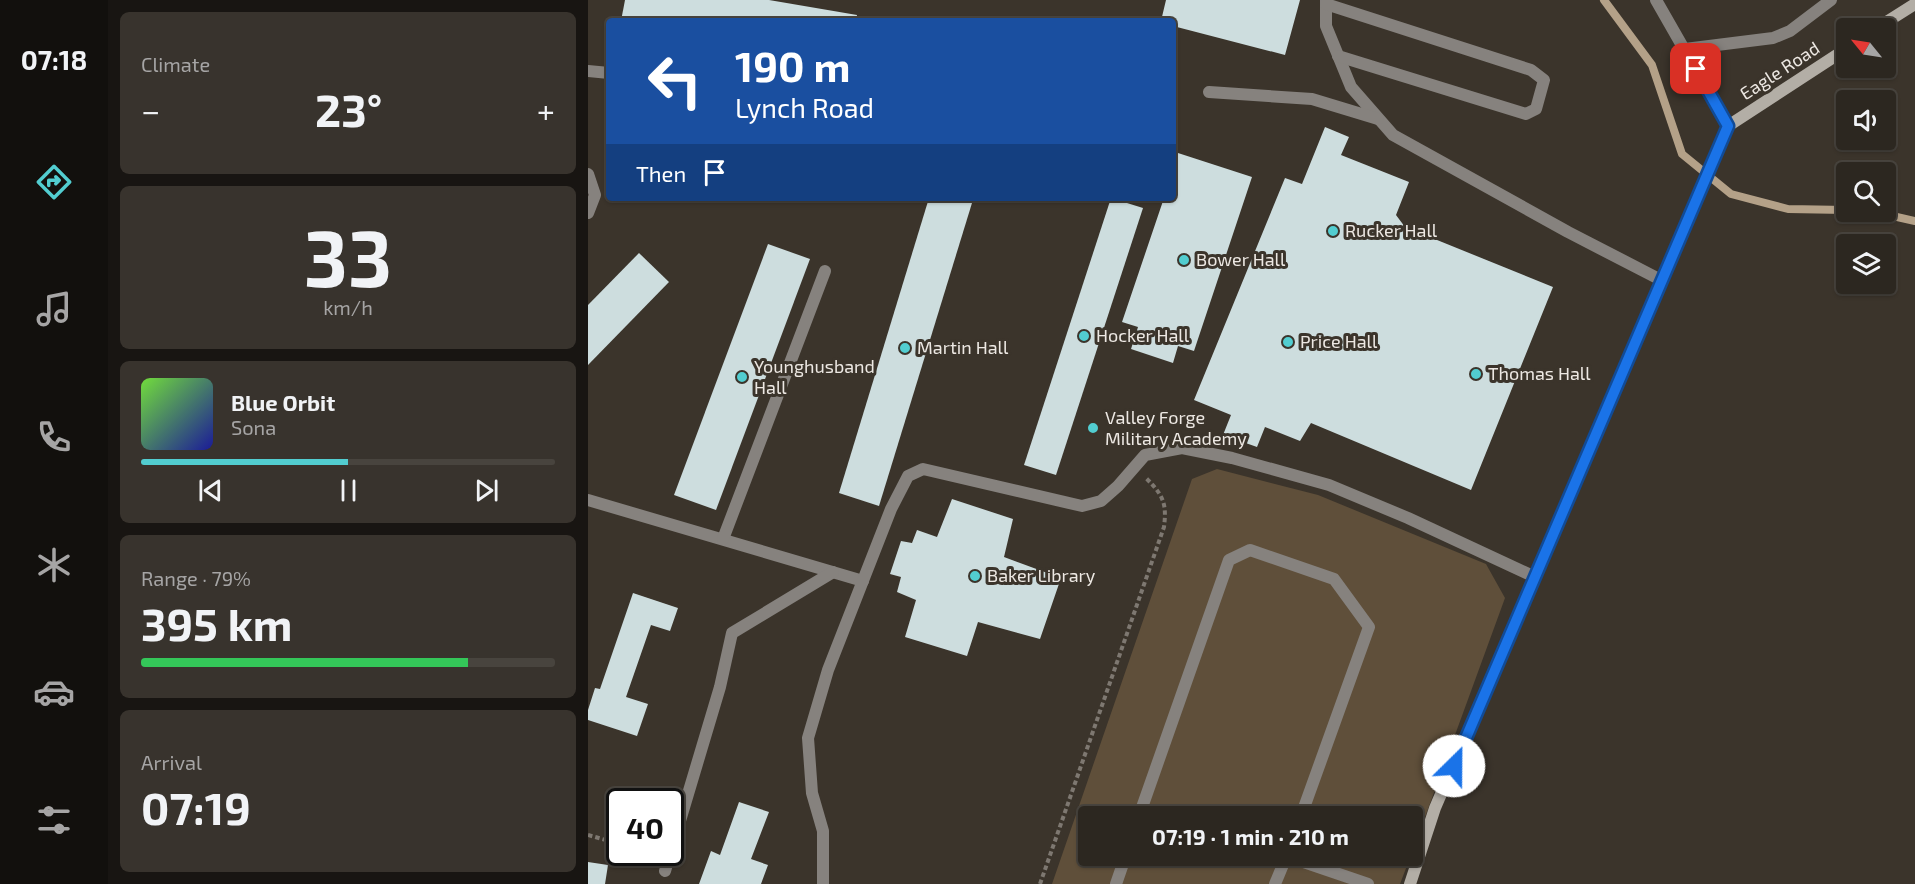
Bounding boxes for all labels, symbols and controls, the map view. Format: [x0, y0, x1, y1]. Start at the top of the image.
north arrow [1836, 18, 1896, 78]
map controls [1836, 18, 1896, 294]
street label: Eagle Road [1736, 36, 1823, 104]
text: 190 m [735, 40, 851, 90]
icon: left [636, 42, 714, 120]
text: 07:18 [21, 43, 87, 75]
pin [1670, 43, 1721, 94]
text: Climate [141, 52, 210, 76]
icon: arrive [1679, 52, 1712, 85]
text: 23° [315, 82, 382, 136]
text: − [141, 90, 160, 130]
text: + [537, 90, 555, 130]
button: sound [1836, 90, 1896, 150]
text: Lynch Road [735, 91, 874, 123]
icon: arrive [698, 156, 731, 189]
text: Then [636, 160, 686, 186]
icon: directions [33, 161, 75, 203]
button: search [1836, 162, 1896, 222]
text: 33 [304, 209, 392, 303]
place label: Rucker Hall [1345, 219, 1438, 241]
marker: Rucker Hall [1326, 224, 1340, 238]
button: layers [1836, 234, 1896, 294]
place label: Bower Hall [1196, 248, 1286, 270]
marker: Bower Hall [1177, 253, 1191, 267]
icon: music [33, 288, 75, 330]
text: km/h [323, 295, 373, 319]
place label: Hocker Hall [1096, 324, 1190, 346]
marker: Hocker Hall [1077, 329, 1091, 343]
place label: Price Hall [1300, 330, 1378, 352]
marker: Price Hall [1281, 335, 1295, 349]
place label: Martin Hall [917, 336, 1009, 358]
marker: Martin Hall [898, 341, 912, 355]
place label: Younghusband Hall [754, 355, 875, 398]
place label: Thomas Hall [1488, 362, 1591, 384]
marker: Thomas Hall [1469, 367, 1483, 381]
marker: Younghusband Hall [735, 370, 749, 384]
text: Blue Orbit [231, 389, 335, 415]
place label: Valley Forge Military Academy [1105, 406, 1247, 449]
text: Sona [231, 415, 276, 439]
icon: phone [33, 416, 75, 458]
marker: Valley Forge Military Academy [1086, 421, 1100, 435]
icon: previous [194, 474, 227, 507]
icon: pause [332, 474, 365, 507]
icon: next [470, 474, 503, 507]
icon: climate [33, 544, 75, 586]
place label: Baker Library [987, 564, 1096, 586]
text: Range · 79% [141, 566, 251, 590]
marker: Baker Library [968, 569, 982, 583]
text: 395 km [141, 596, 292, 650]
icon: car [33, 671, 75, 713]
position arrow [1422, 734, 1486, 798]
text: Arrival [141, 750, 202, 774]
text: 07:19 [141, 780, 251, 834]
speed limit sign: 40 [606, 788, 684, 866]
icon: filters [33, 799, 75, 841]
text: 07:19 · 1 min · 210 m [1152, 823, 1349, 849]

